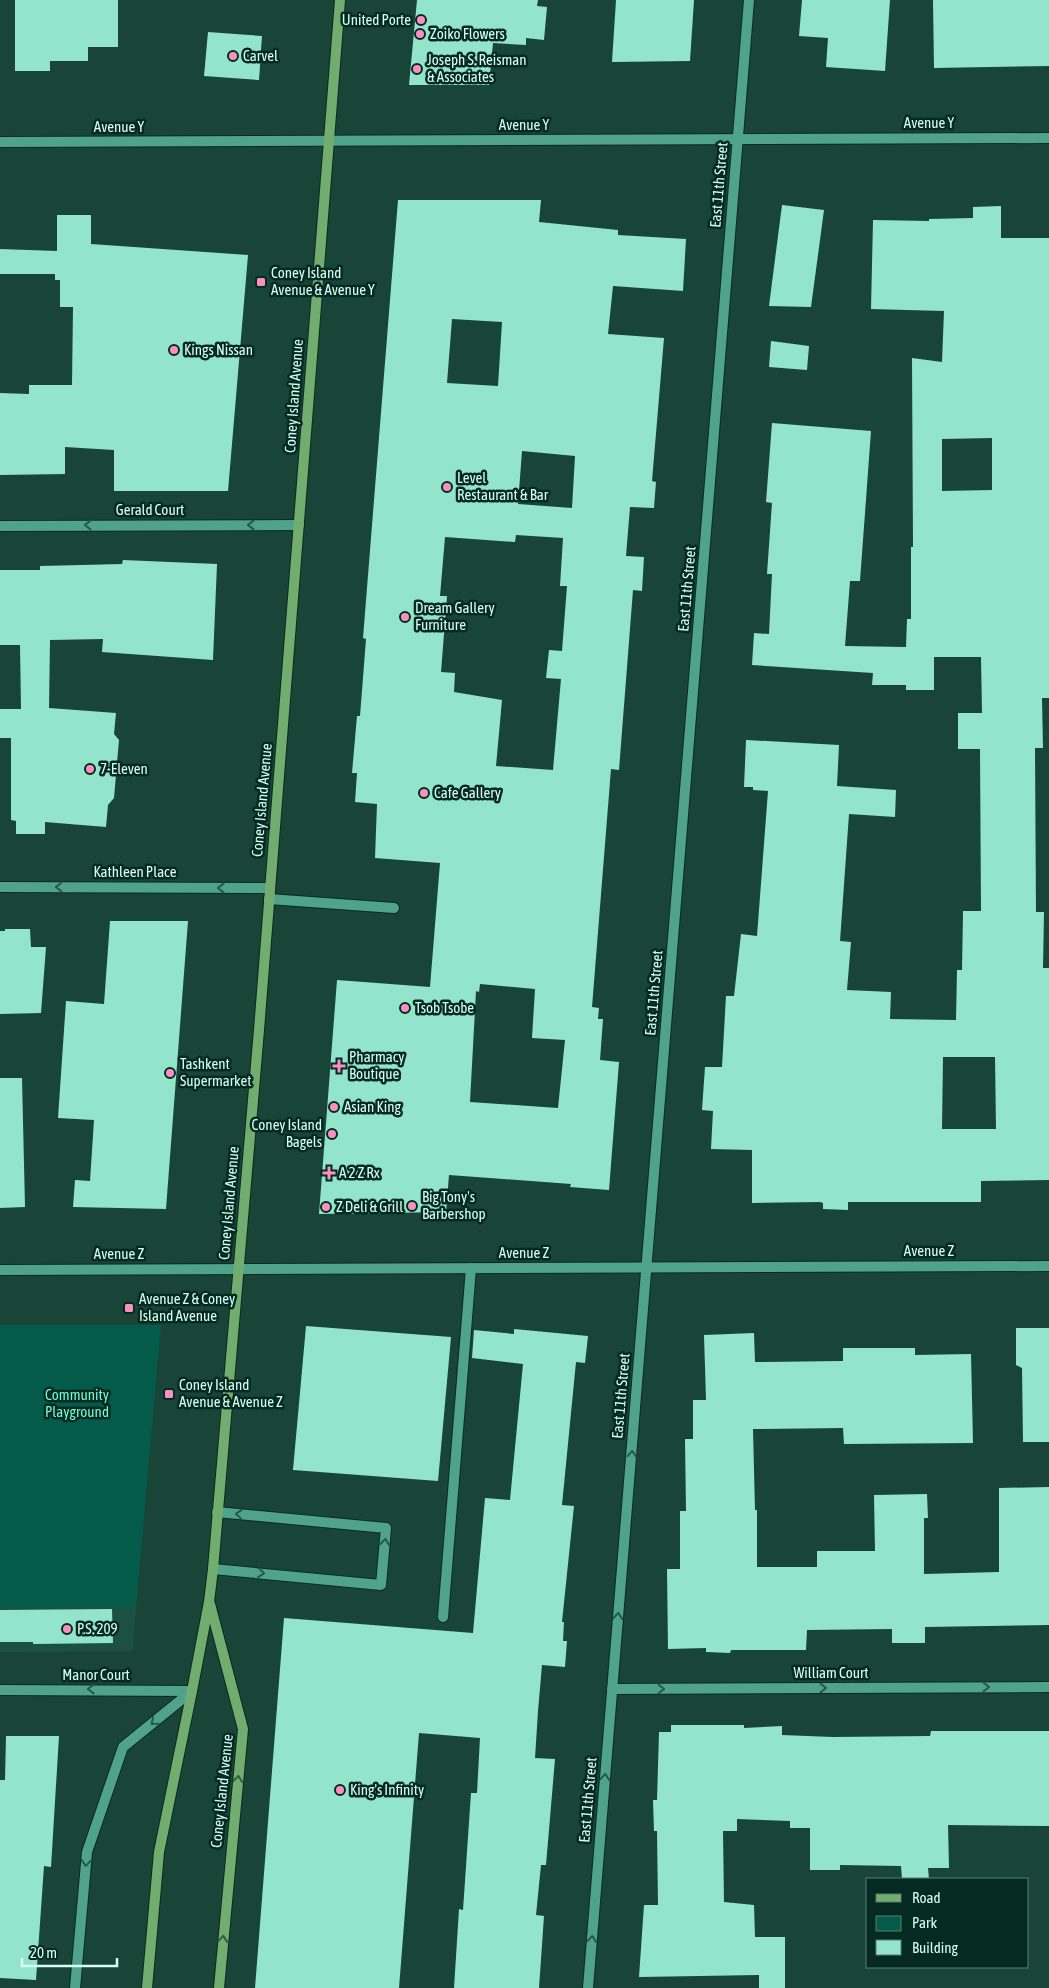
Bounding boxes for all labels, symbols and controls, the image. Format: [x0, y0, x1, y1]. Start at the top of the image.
place label: United Porte [342, 11, 411, 28]
marker: United Porte [415, 14, 427, 26]
place label: Zoiko Flowers [430, 25, 505, 42]
marker: Zoiko Flowers [414, 28, 426, 40]
place label: Carvel [243, 47, 278, 64]
marker: Carvel [227, 50, 239, 62]
place label: Joseph S. Reisman & Associates [427, 51, 527, 85]
marker: Joseph S. Reisman & Associates [411, 63, 423, 75]
street label: Avenue Y [904, 114, 954, 131]
street label: Avenue Y [499, 116, 549, 133]
street label: Avenue Y [94, 118, 144, 135]
street label: East 11th Street [706, 142, 731, 228]
place label: Coney Island Avenue & Avenue Y [271, 264, 375, 298]
marker: Coney Island Avenue & Avenue Y [255, 276, 267, 288]
street label: Coney Island Avenue [281, 338, 306, 453]
place label: Kings Nissan [184, 341, 253, 358]
marker: Kings Nissan [168, 344, 180, 356]
place label: Level Restaurant & Bar [457, 469, 549, 503]
marker: Level Restaurant & Bar [441, 481, 453, 493]
street label: Gerald Court [116, 501, 184, 518]
one-way arrow [84, 520, 92, 530]
one-way arrow [246, 520, 254, 530]
street label: East 11th Street [674, 546, 699, 632]
place label: Dream Gallery Furniture [415, 599, 495, 633]
marker: Dream Gallery Furniture [399, 611, 411, 623]
street label: Coney Island Avenue [248, 742, 275, 857]
place label: 7-Eleven [100, 760, 148, 777]
marker: 7-Eleven [84, 763, 96, 775]
place label: Cafe Gallery [434, 784, 501, 801]
marker: Cafe Gallery [418, 787, 430, 799]
street label: Kathleen Place [94, 863, 177, 880]
one-way arrow [54, 882, 62, 892]
one-way arrow [217, 883, 224, 893]
street label: East 11th Street [641, 950, 666, 1036]
place label: Tsob Tsobe [415, 999, 474, 1016]
marker: Tsob Tsobe [399, 1002, 411, 1014]
place label: Pharmacy Boutique [349, 1048, 405, 1082]
place label: Tashkent Supermarket [180, 1055, 252, 1089]
marker: Pharmacy Boutique [333, 1060, 345, 1072]
marker: Tashkent Supermarket [164, 1067, 176, 1079]
place label: Asian King [344, 1098, 401, 1115]
marker: Asian King [328, 1101, 340, 1113]
place label: Coney Island Bagels [252, 1116, 322, 1150]
marker: Coney Island Bagels [326, 1128, 338, 1140]
street label: Coney Island Avenue [215, 1145, 242, 1260]
place label: A 2 Z Rx [339, 1164, 380, 1181]
marker: A 2 Z Rx [323, 1167, 335, 1179]
place label: Big Tony's Barbershop [422, 1188, 486, 1222]
place label: Z Deli & Grill [336, 1198, 403, 1215]
marker: Big Tony's Barbershop [406, 1200, 418, 1212]
marker: Z Deli & Grill [320, 1201, 332, 1213]
street label: Avenue Z [904, 1242, 954, 1259]
street label: Avenue Z [499, 1244, 549, 1261]
street label: Avenue Z [94, 1245, 144, 1262]
place label: Avenue Z & Coney Island Avenue [139, 1290, 235, 1324]
marker: Avenue Z & Coney Island Avenue [123, 1302, 135, 1314]
street label: East 11th Street [608, 1353, 633, 1439]
place label: Coney Island Avenue & Avenue Z [179, 1376, 283, 1410]
park label: Community Playground [45, 1386, 109, 1420]
marker: Coney Island Avenue & Avenue Z [163, 1388, 175, 1400]
one-way arrow [626, 1449, 637, 1457]
one-way arrow [234, 1509, 242, 1520]
one-way arrow [379, 1538, 390, 1546]
one-way arrow [258, 1567, 266, 1578]
one-way arrow [613, 1611, 624, 1619]
place label: P.S. 209 [77, 1620, 118, 1637]
marker: P.S. 209 [61, 1623, 73, 1635]
street label: William Court [793, 1664, 869, 1681]
street label: Manor Court [62, 1666, 130, 1683]
one-way arrow [982, 1682, 990, 1692]
one-way arrow [820, 1683, 828, 1693]
one-way arrow [87, 1684, 94, 1694]
one-way arrow [658, 1684, 665, 1694]
one-way arrow [151, 1716, 160, 1724]
street label: Coney Island Avenue [207, 1733, 236, 1849]
street label: East 11th Street [575, 1757, 600, 1843]
one-way arrow [599, 1773, 610, 1781]
one-way arrow [232, 1775, 243, 1783]
place label: King's Infinity [350, 1781, 424, 1798]
marker: King's Infinity [334, 1784, 346, 1796]
one-way arrow [81, 1860, 92, 1868]
legend [866, 1878, 1029, 1968]
text: Road [912, 1889, 941, 1906]
text: Park [912, 1914, 937, 1931]
one-way arrow [218, 1935, 229, 1943]
one-way arrow [586, 1935, 597, 1943]
scale bar [22, 1936, 118, 1968]
text: Building [912, 1939, 958, 1956]
text: 20 m [30, 1944, 57, 1961]

